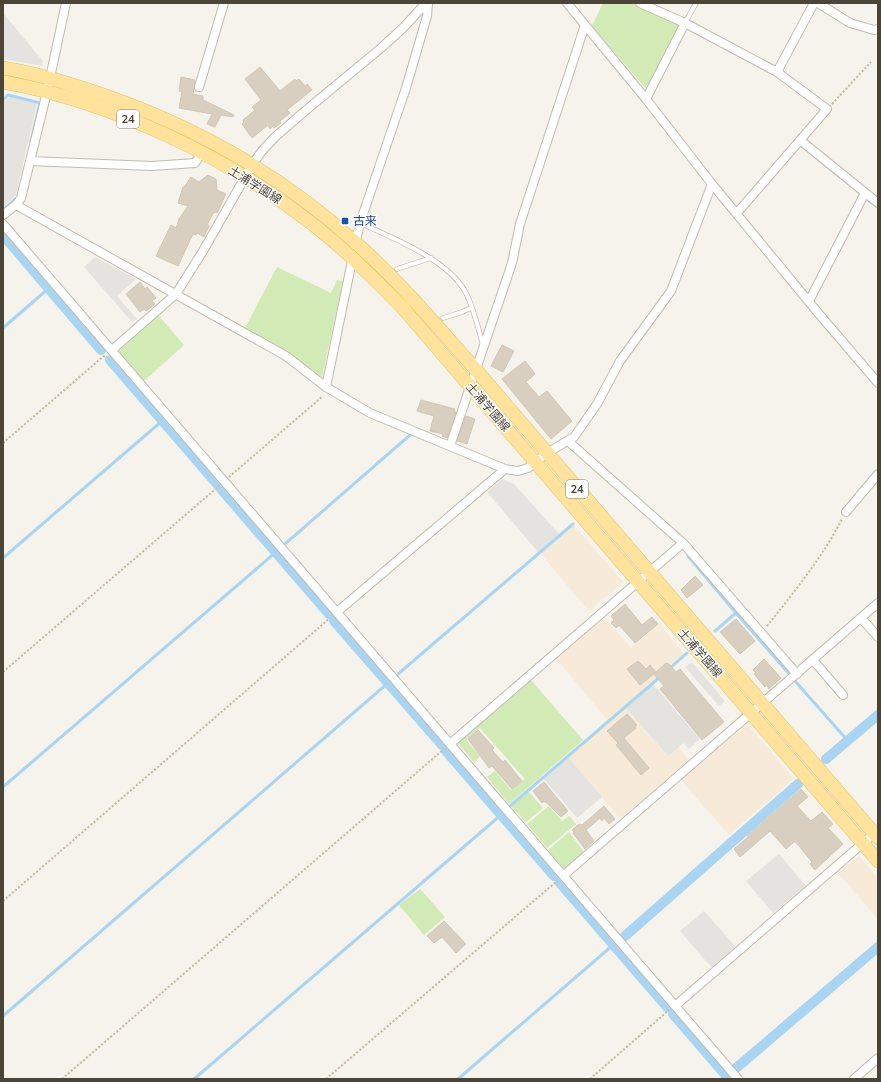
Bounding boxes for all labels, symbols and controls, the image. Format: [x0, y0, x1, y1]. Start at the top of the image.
road number: 24 [117, 110, 139, 128]
street label: 土浦学園線 [226, 162, 285, 207]
place label: 古来 [353, 213, 377, 228]
marker: 古来 [340, 216, 350, 226]
street label: 土浦学園線 [463, 379, 514, 434]
road number: 24 [566, 480, 588, 498]
street label: 土浦学園線 [675, 625, 726, 680]

